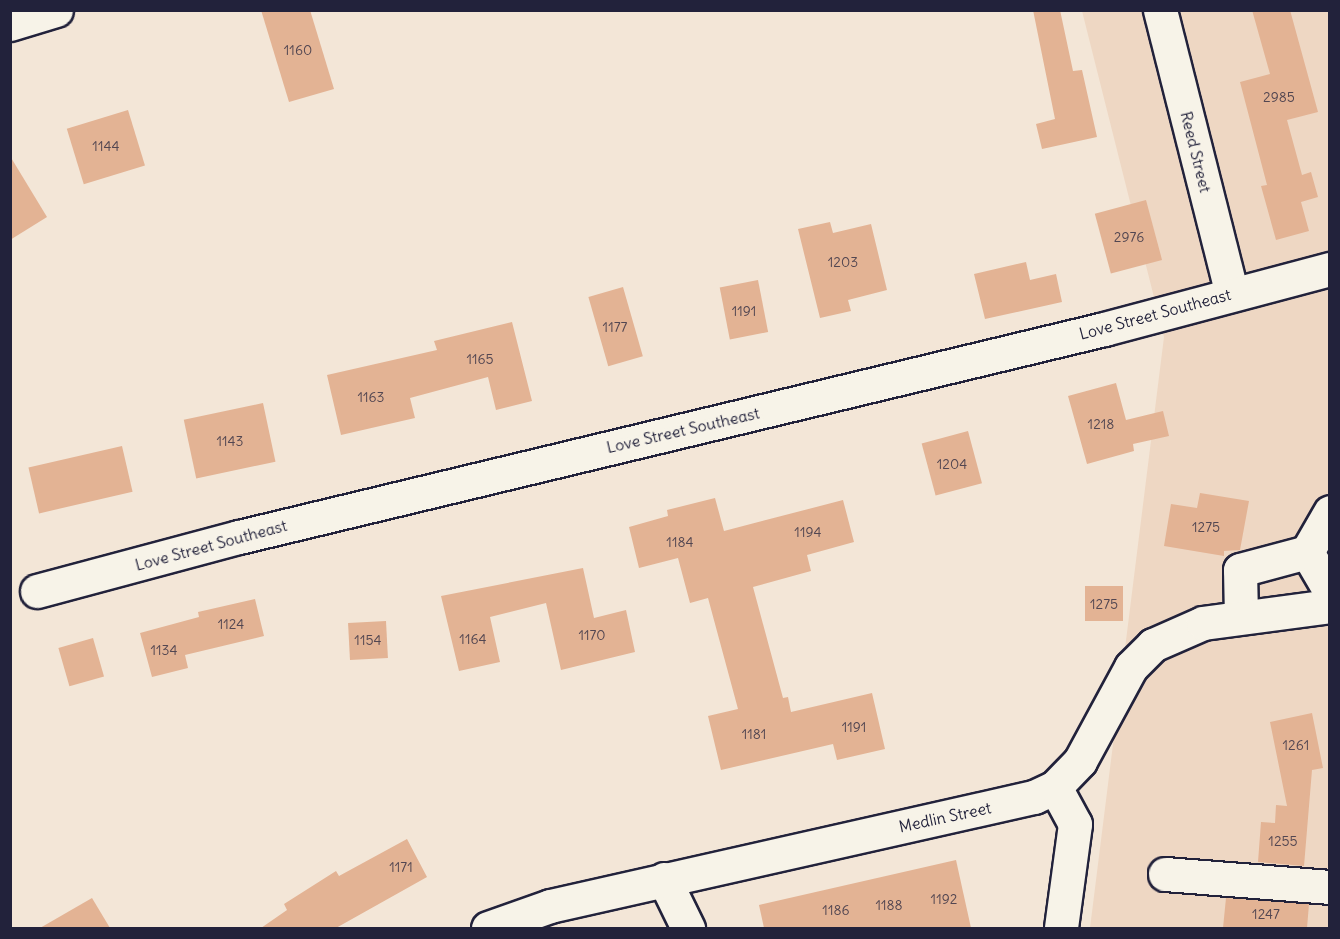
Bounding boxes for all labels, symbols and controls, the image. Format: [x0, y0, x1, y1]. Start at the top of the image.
house number: 1160 [284, 42, 312, 58]
house number: 2985 [1263, 89, 1295, 105]
street label: Reed Street [1177, 109, 1215, 195]
house number: 1144 [92, 138, 120, 154]
house number: 2976 [1114, 229, 1144, 245]
house number: 1203 [828, 254, 858, 270]
street label: Love Street Southeast [1077, 284, 1233, 344]
house number: 1191 [732, 303, 756, 319]
house number: 1177 [603, 319, 627, 335]
house number: 1165 [466, 351, 494, 367]
house number: 1163 [357, 389, 385, 405]
street label: Love Street Southeast [605, 403, 761, 457]
house number: 1218 [1088, 416, 1114, 432]
house number: 1143 [216, 433, 244, 449]
house number: 1204 [937, 456, 967, 472]
street label: Love Street Southeast [133, 515, 289, 575]
house number: 1275 [1192, 519, 1220, 535]
house number: 1194 [794, 524, 822, 540]
house number: 1184 [666, 534, 694, 550]
house number: 1275 [1090, 596, 1118, 612]
house number: 1124 [218, 616, 244, 632]
house number: 1170 [578, 627, 606, 643]
house number: 1164 [459, 631, 487, 647]
house number: 1154 [354, 632, 382, 648]
house number: 1134 [150, 642, 178, 658]
house number: 1191 [842, 719, 866, 735]
house number: 1181 [742, 726, 766, 742]
house number: 1261 [1283, 737, 1309, 753]
street label: Medlin Street [897, 798, 993, 836]
house number: 1255 [1268, 833, 1298, 849]
house number: 1171 [389, 859, 413, 875]
house number: 1192 [931, 891, 957, 907]
house number: 1188 [875, 897, 903, 913]
house number: 1186 [822, 902, 850, 918]
house number: 1247 [1252, 906, 1280, 922]

